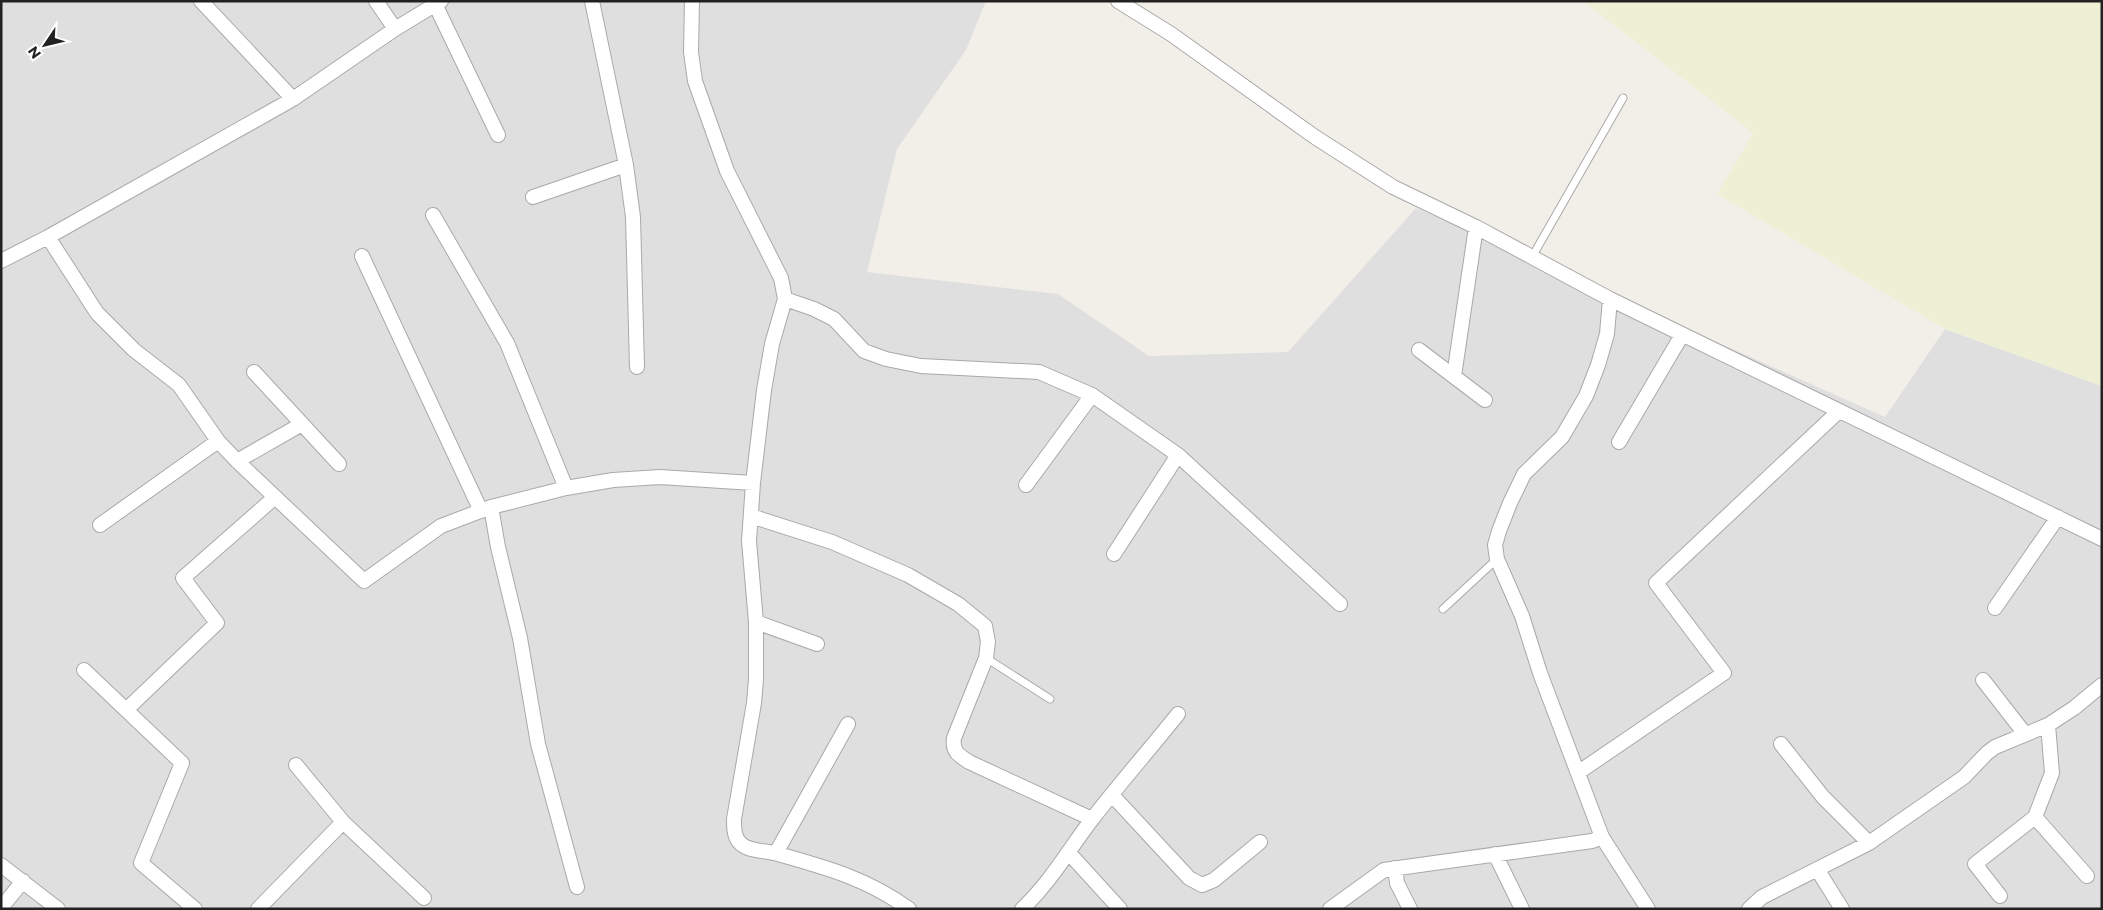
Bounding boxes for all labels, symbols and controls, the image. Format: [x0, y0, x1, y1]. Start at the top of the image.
north arrow [20, 20, 70, 70]
text: N [24, 43, 45, 62]

